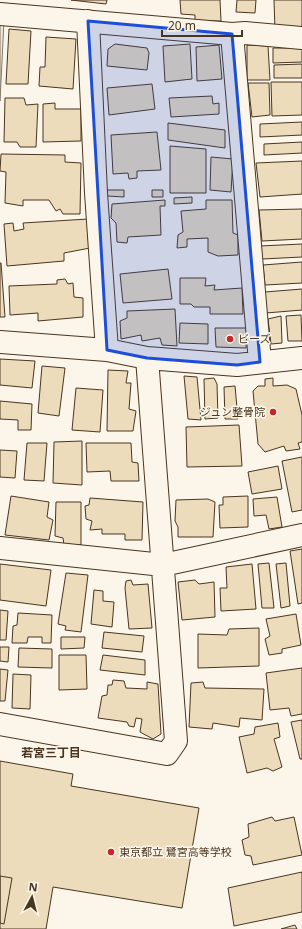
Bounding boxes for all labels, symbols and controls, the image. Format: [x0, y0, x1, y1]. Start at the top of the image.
scale bar [162, 12, 242, 38]
text: 20 m [168, 17, 196, 34]
place label: ビーズ [238, 331, 270, 346]
marker: ビーズ [225, 334, 235, 344]
place label: ジュン整骨院 [200, 404, 265, 419]
marker: ジュン整骨院 [268, 407, 278, 417]
district label: 若宮三丁目 [21, 744, 81, 761]
place label: 東京都立 鷺宮高等学校 [119, 844, 232, 859]
marker: 東京都立 鷺宮高等学校 [106, 847, 116, 857]
north arrow [12, 877, 52, 917]
text: N [28, 879, 39, 895]

